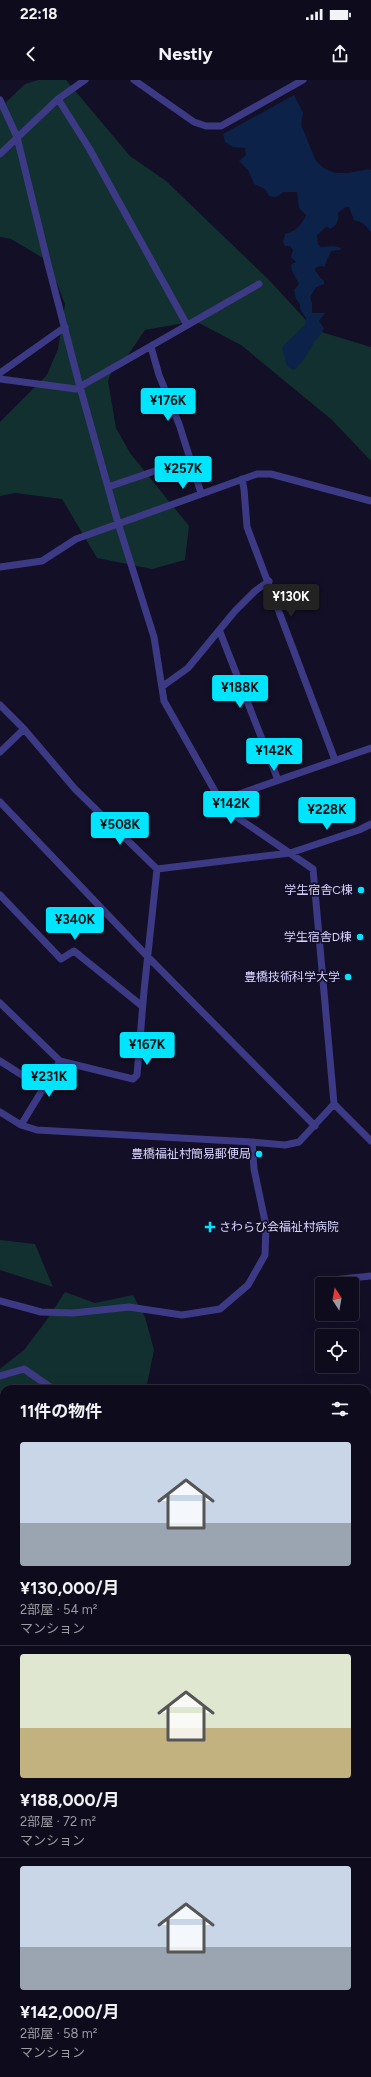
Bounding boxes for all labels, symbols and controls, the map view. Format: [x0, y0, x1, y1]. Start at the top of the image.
text: 22:18 [20, 5, 57, 23]
icon: back [20, 43, 42, 65]
text: Nestly [158, 43, 213, 65]
icon: share [329, 43, 351, 65]
pin: ¥176K [140, 388, 196, 422]
text: ¥176K [150, 393, 186, 408]
pin: ¥257K [155, 456, 211, 490]
text: ¥257K [164, 461, 202, 476]
pin: ¥130K [263, 584, 319, 618]
text: ¥130K [272, 589, 310, 604]
pin: ¥188K [212, 675, 268, 709]
text: ¥188K [221, 680, 259, 695]
pin: ¥142K [246, 738, 302, 772]
text: ¥142K [255, 743, 293, 758]
pin: ¥142K [203, 791, 259, 825]
text: ¥142K [212, 796, 250, 811]
pin: ¥228K [299, 797, 355, 831]
text: ¥228K [307, 802, 347, 817]
pin: ¥508K [92, 812, 148, 846]
text: ¥508K [100, 817, 140, 832]
place label: 学生宿舎C棟 [284, 883, 353, 897]
marker: 学生宿舎C棟 [356, 885, 366, 895]
pin: ¥340K [47, 907, 103, 941]
text: ¥340K [55, 912, 95, 927]
place label: 学生宿舎D棟 [284, 930, 352, 944]
marker: 学生宿舎D棟 [355, 932, 365, 942]
place label: 豊橋技術科学大学 [244, 970, 340, 984]
marker: 豊橋技術科学大学 [343, 972, 353, 982]
pin: ¥167K [119, 1032, 175, 1066]
text: ¥167K [129, 1037, 165, 1052]
pin: ¥231K [21, 1064, 77, 1098]
text: ¥231K [31, 1069, 67, 1084]
place label: 豊橋福祉村簡易郵便局 [131, 1147, 251, 1161]
marker: 豊橋福祉村簡易郵便局 [254, 1149, 264, 1159]
place label: さわらび会福祉村病院 [219, 1220, 339, 1234]
marker: さわらび会福祉村病院 [204, 1221, 216, 1233]
north arrow [315, 1277, 359, 1321]
map controls [315, 1277, 359, 1373]
button: locate [315, 1329, 359, 1373]
icon: filters [329, 1398, 351, 1420]
text: 11件の物件 [20, 1401, 102, 1421]
icon: home [150, 1468, 222, 1540]
text: ¥130,000/月 [20, 1578, 120, 1598]
text: 2部屋 · 54 m² [20, 1602, 98, 1617]
text: マンション [20, 1621, 85, 1636]
icon: home [150, 1680, 222, 1752]
text: ¥188,000/月 [20, 1790, 120, 1810]
text: 2部屋 · 72 m² [20, 1814, 96, 1829]
text: マンション [20, 1833, 85, 1848]
icon: home [150, 1892, 222, 1964]
text: ¥142,000/月 [20, 2002, 120, 2022]
text: 2部屋 · 58 m² [20, 2026, 97, 2041]
text: マンション [20, 2045, 85, 2060]

